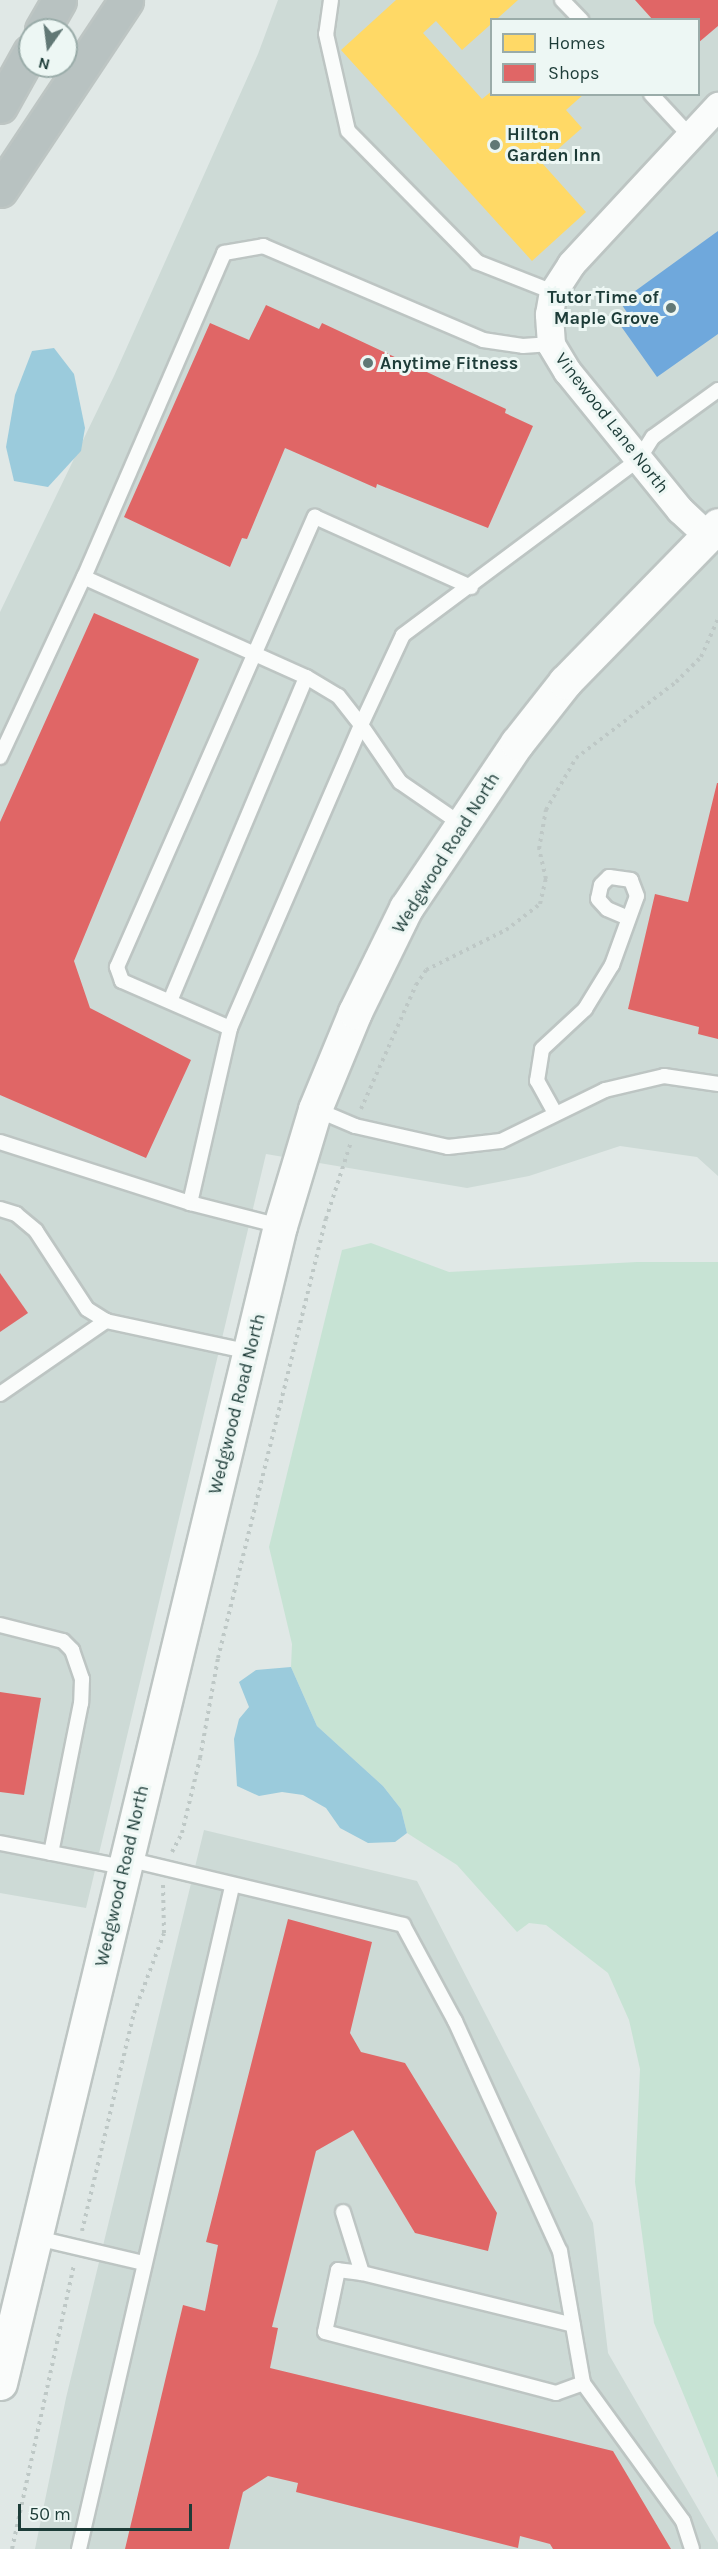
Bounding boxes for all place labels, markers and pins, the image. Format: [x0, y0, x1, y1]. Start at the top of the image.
place label: Hilton Garden Inn [507, 124, 601, 166]
marker: Hilton Garden Inn [488, 138, 502, 152]
place label: Tutor Time of Maple Grove [547, 287, 659, 330]
marker: Tutor Time of Maple Grove [664, 301, 678, 315]
place label: Anytime Fitness [380, 352, 518, 374]
marker: Anytime Fitness [361, 356, 375, 370]

